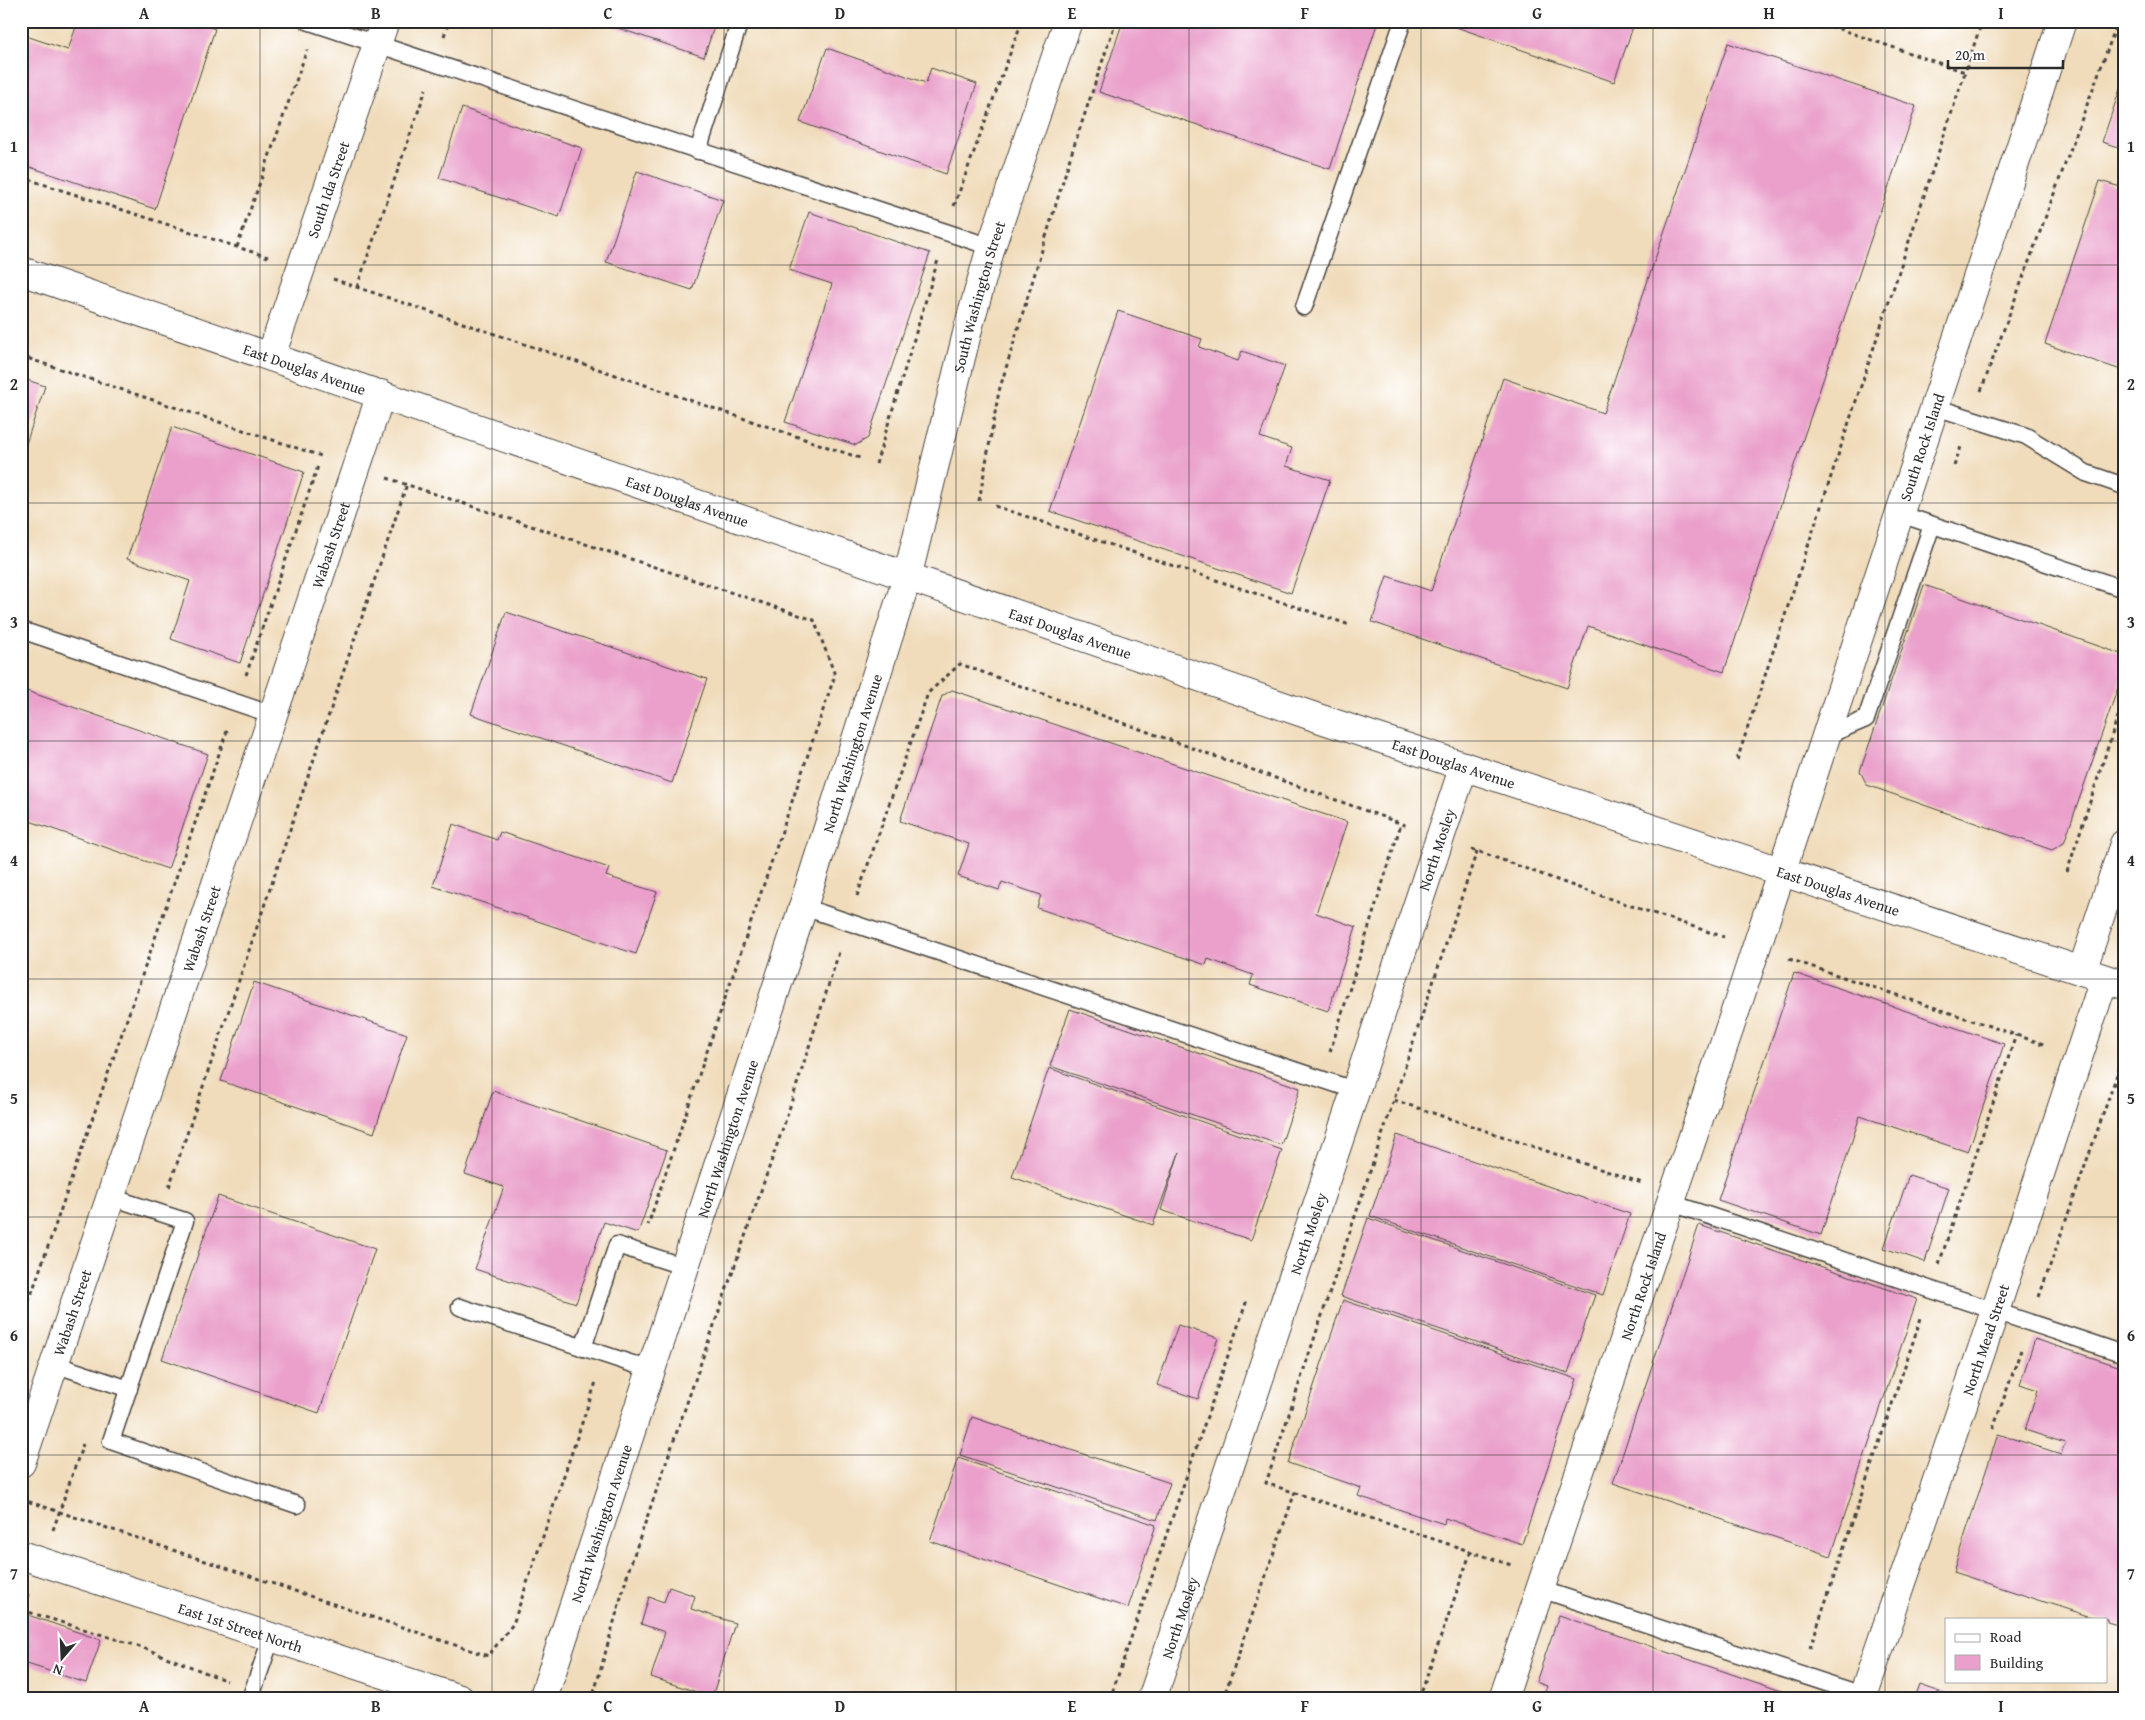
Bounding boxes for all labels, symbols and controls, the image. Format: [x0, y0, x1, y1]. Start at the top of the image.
text: A [139, 1, 150, 25]
text: B [371, 1, 381, 25]
text: C [603, 1, 613, 25]
text: D [835, 1, 845, 25]
text: E [1068, 1, 1077, 25]
text: F [1301, 1, 1309, 25]
text: G [1532, 1, 1542, 25]
text: H [1763, 1, 1775, 25]
text: I [1998, 1, 2004, 25]
scale bar [1948, 38, 2062, 70]
text: 20 m [1955, 44, 1986, 65]
text: 1 [10, 134, 18, 158]
text: 1 [2127, 134, 2135, 158]
street label: South Ida Street [301, 137, 354, 241]
street label: South Washington Street [947, 217, 1010, 375]
street label: East Douglas Avenue [241, 338, 369, 400]
text: 2 [10, 372, 18, 396]
text: 2 [2127, 372, 2135, 396]
street label: South Rock Island [1894, 391, 1949, 504]
street label: East Douglas Avenue [623, 470, 752, 532]
street label: Wabash Street [306, 498, 355, 591]
street label: East Douglas Avenue [1006, 602, 1135, 664]
text: 3 [10, 610, 18, 634]
text: 3 [2127, 610, 2135, 634]
street label: North Washington Avenue [817, 671, 887, 835]
street label: East Douglas Avenue [1390, 733, 1518, 793]
street label: North Mosley [1413, 805, 1460, 893]
text: 4 [10, 848, 18, 872]
text: 4 [2127, 848, 2135, 872]
street label: East Douglas Avenue [1774, 860, 1903, 921]
street label: Wabash Street [177, 882, 226, 974]
street label: North Washington Avenue [691, 1057, 763, 1220]
text: 5 [10, 1086, 18, 1110]
text: 5 [2127, 1086, 2135, 1110]
street label: North Mosley [1284, 1189, 1331, 1277]
street label: North Rock Island [1615, 1229, 1670, 1343]
street label: Wabash Street [47, 1266, 96, 1358]
street label: North Mead Street [1956, 1280, 2014, 1398]
text: 6 [10, 1323, 18, 1347]
text: 6 [2127, 1323, 2135, 1347]
street label: North Washington Avenue [565, 1441, 636, 1605]
text: 7 [10, 1561, 18, 1585]
text: 7 [2127, 1561, 2135, 1585]
street label: North Mosley [1156, 1573, 1203, 1661]
street label: East 1st Street North [176, 1597, 306, 1657]
legend [1945, 1618, 2108, 1682]
text: Road [1990, 1626, 2021, 1647]
north arrow [38, 1632, 88, 1682]
text: Building [1990, 1652, 2044, 1673]
text: N [49, 1659, 65, 1681]
text: A [139, 1694, 150, 1718]
text: B [371, 1694, 381, 1718]
text: C [603, 1694, 613, 1718]
text: D [835, 1694, 845, 1718]
text: E [1068, 1694, 1077, 1718]
text: F [1301, 1694, 1309, 1718]
text: G [1532, 1694, 1542, 1718]
text: H [1763, 1694, 1775, 1718]
text: I [1998, 1694, 2004, 1718]

